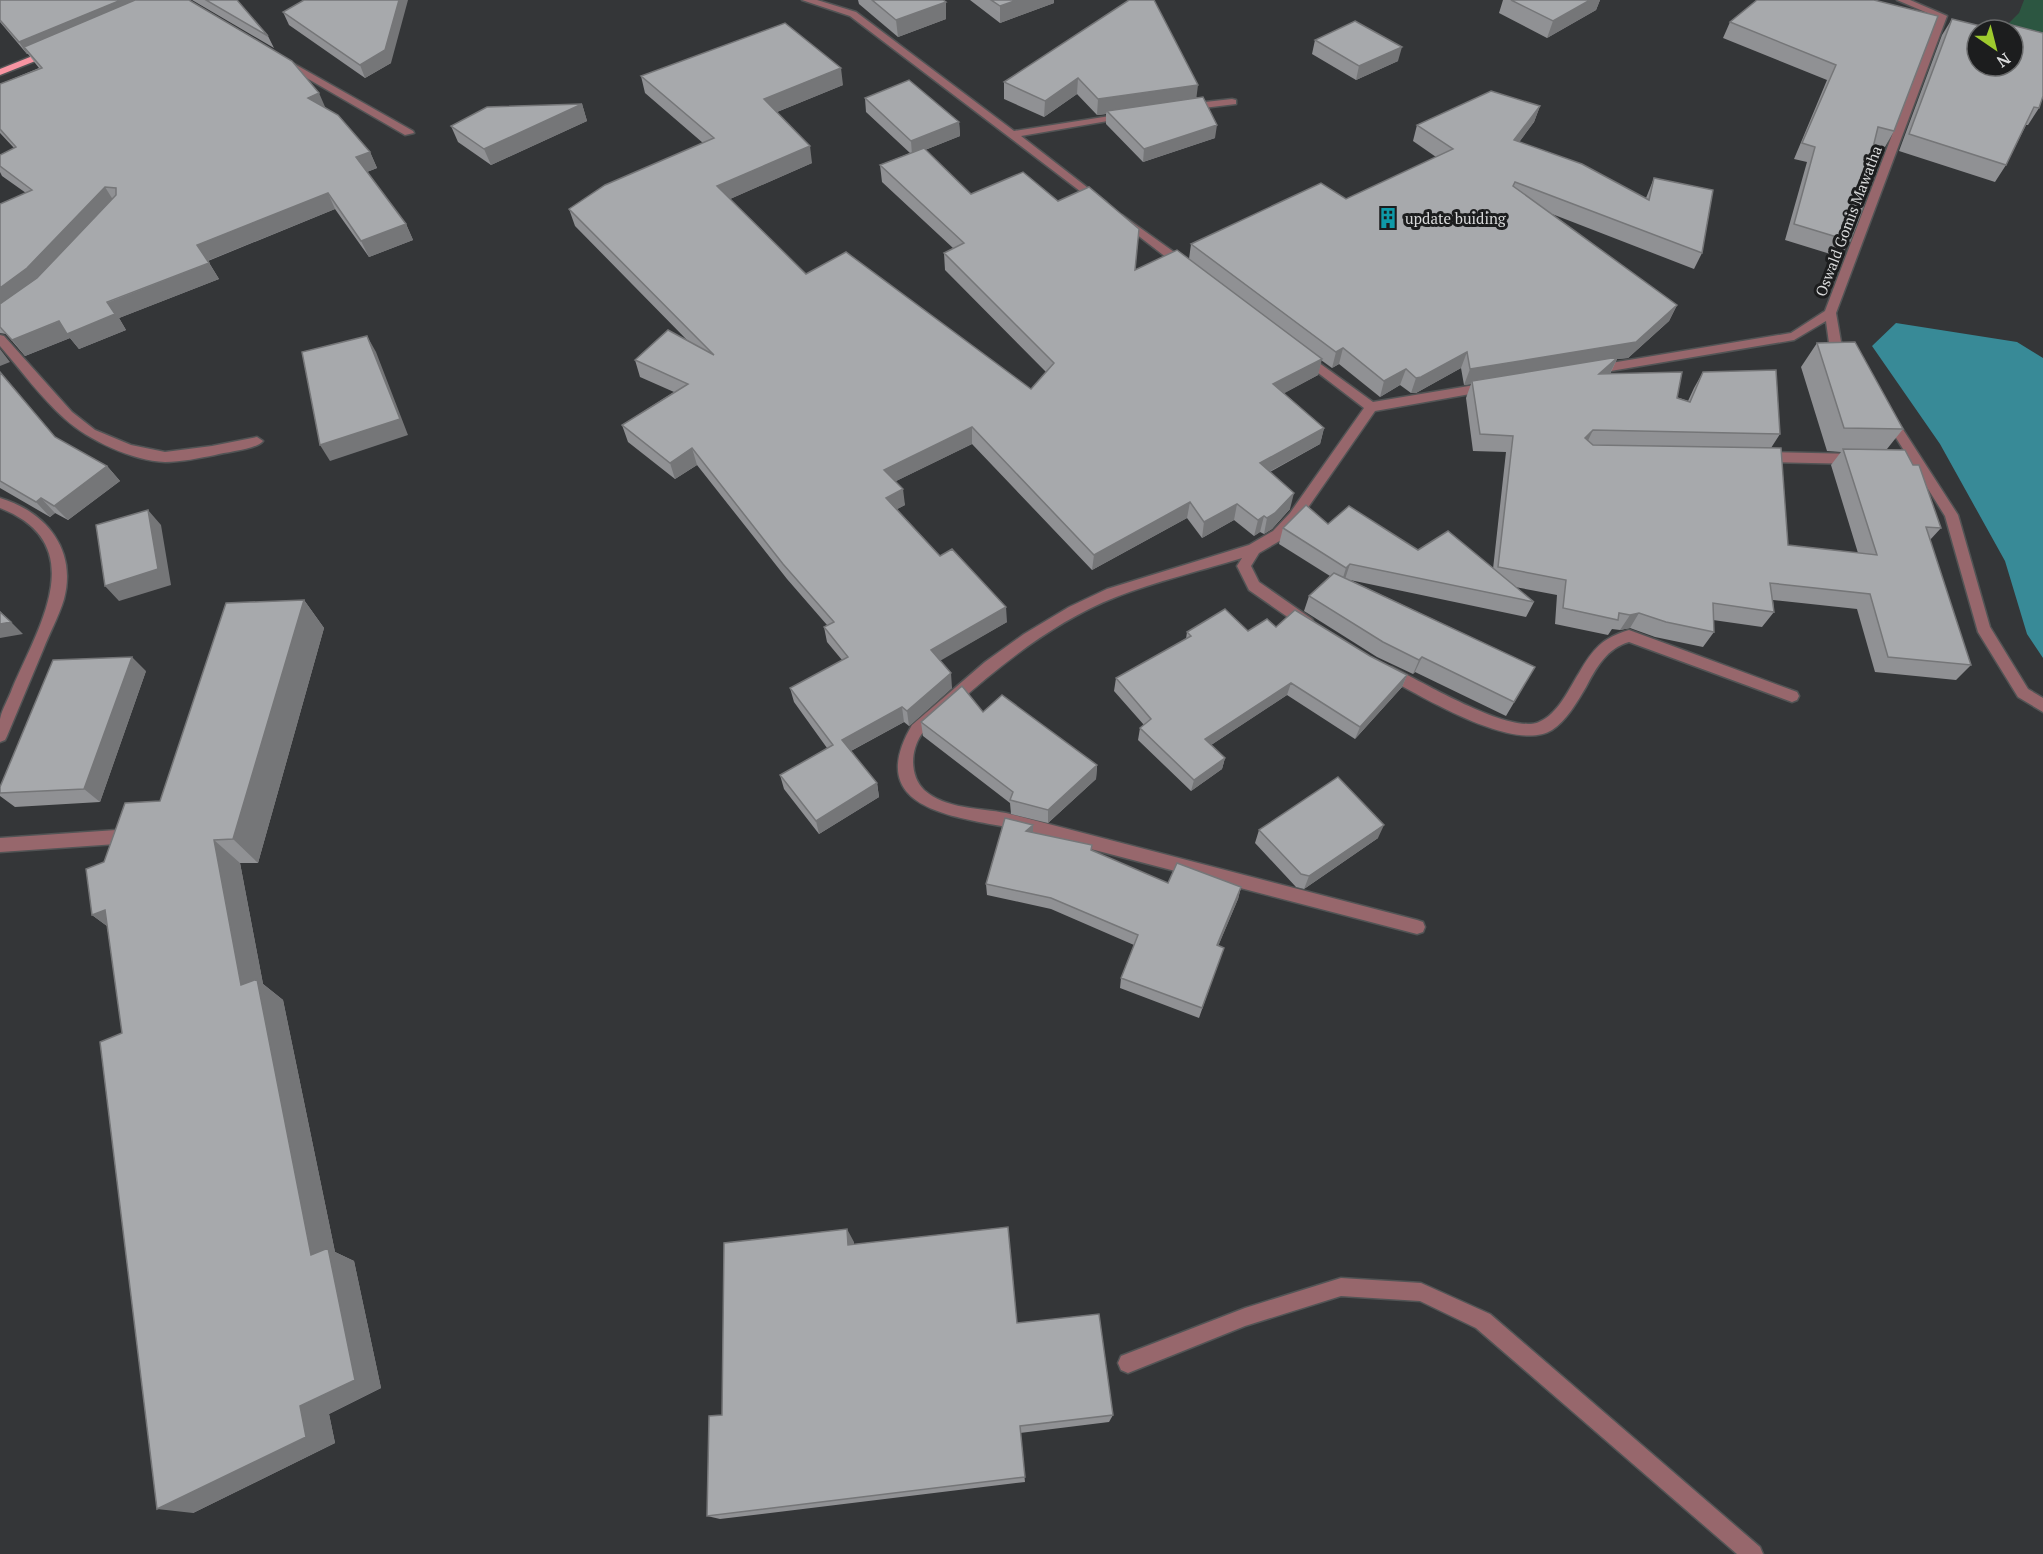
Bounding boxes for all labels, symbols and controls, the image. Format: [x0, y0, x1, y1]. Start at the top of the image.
north arrow [1965, 18, 2025, 78]
text: N [1992, 48, 2015, 73]
street label: Oswald Gomis Mawatha [1810, 142, 1886, 299]
building icon: update buiding [1376, 206, 1400, 230]
place label: update buiding [1405, 208, 1507, 228]

